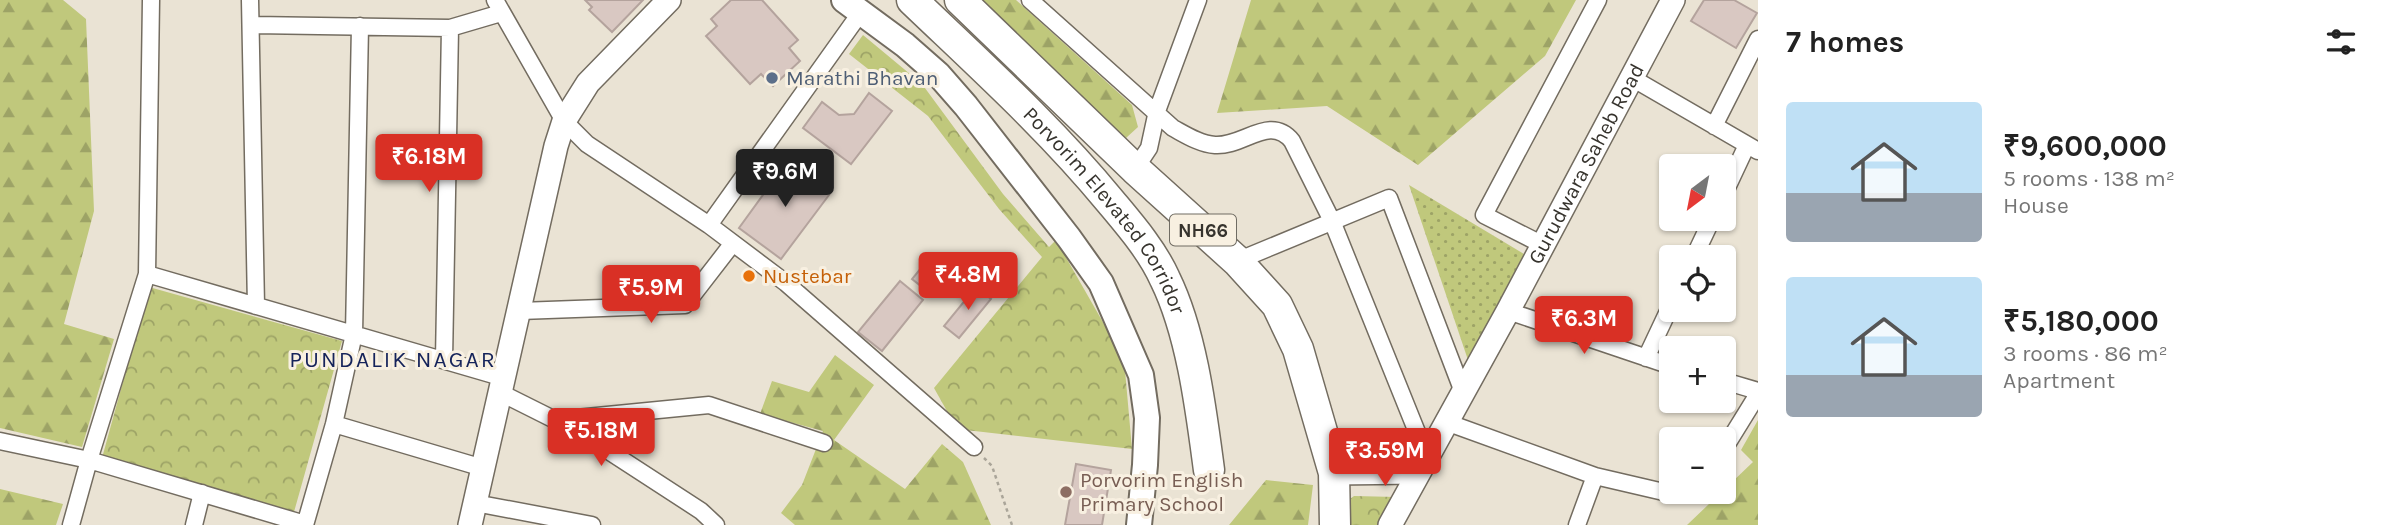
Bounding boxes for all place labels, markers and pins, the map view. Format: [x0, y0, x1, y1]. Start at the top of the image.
place label: Marathi Bhavan [786, 66, 938, 90]
marker: Marathi Bhavan [764, 70, 780, 86]
pin: ₹6.18M [372, 134, 486, 194]
pin: ₹9.6M [736, 150, 834, 209]
pin: ₹4.8M [919, 252, 1017, 312]
place label: Nustebar [763, 264, 852, 288]
pin: ₹5.9M [602, 266, 700, 325]
marker: Nustebar [741, 268, 757, 284]
pin: ₹6.3M [1535, 296, 1633, 356]
pin: ₹5.18M [544, 408, 658, 468]
pin: ₹3.59M [1328, 428, 1442, 488]
place label: Porvorim English Primary School [1080, 468, 1243, 516]
marker: Porvorim English Primary School [1058, 484, 1074, 500]

